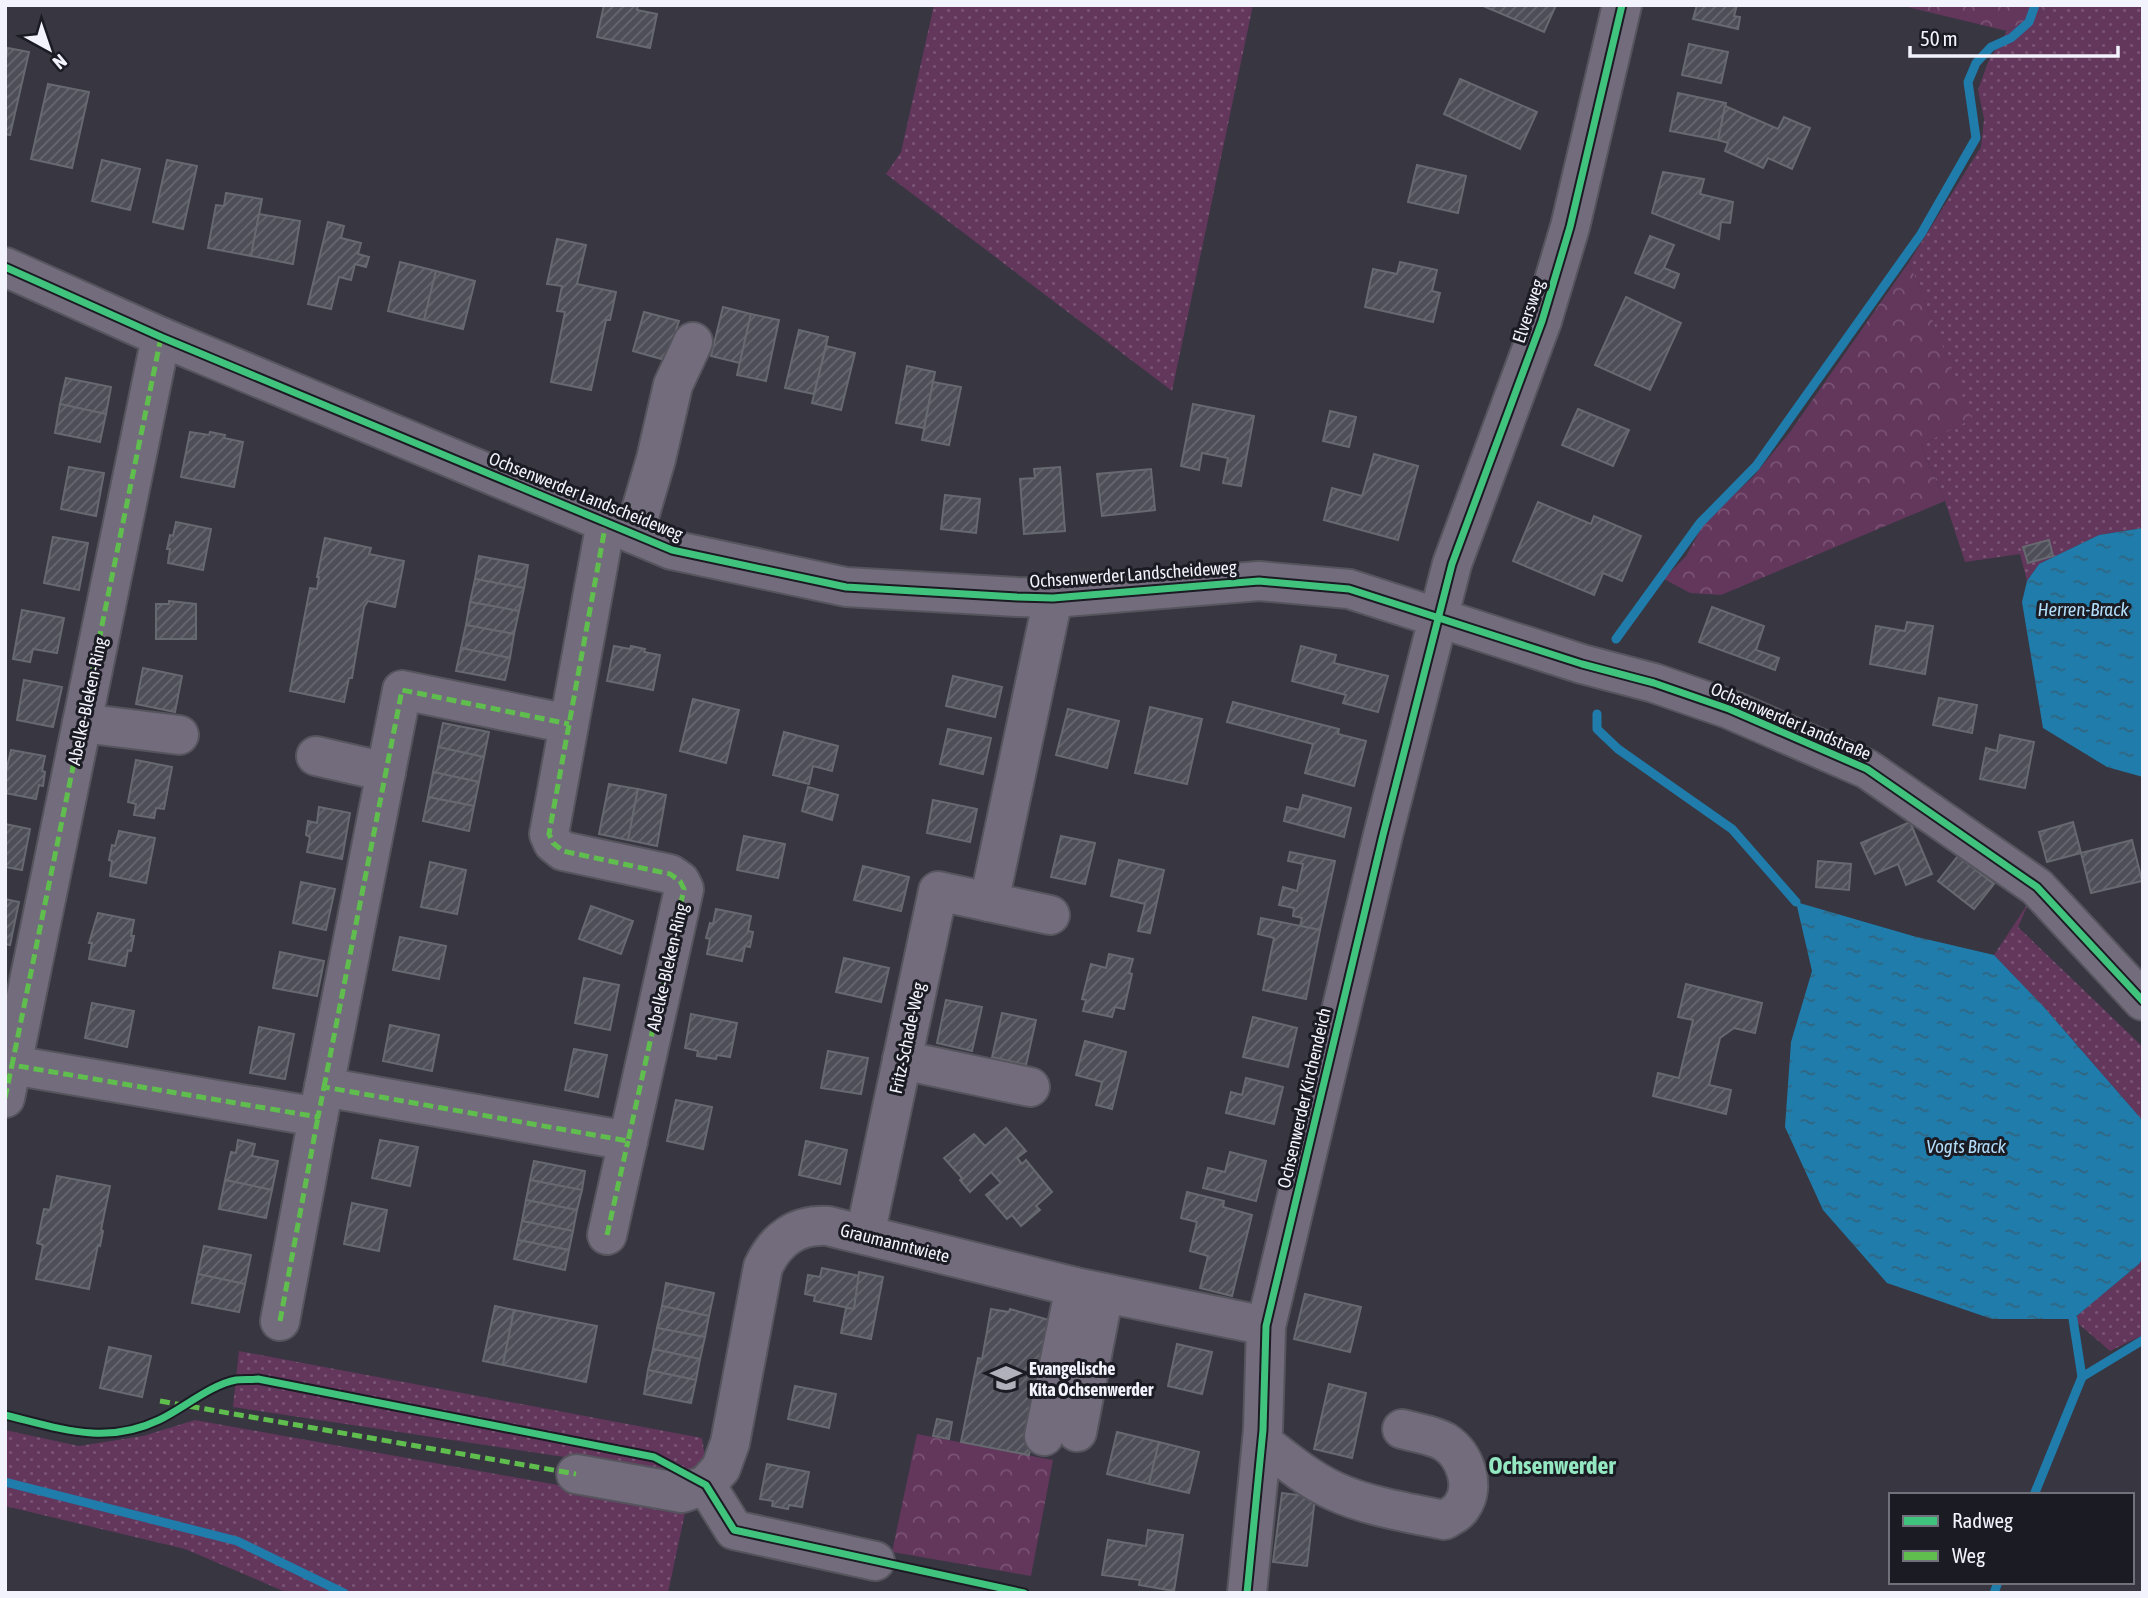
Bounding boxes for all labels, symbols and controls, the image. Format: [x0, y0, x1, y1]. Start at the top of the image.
north arrow [14, 14, 84, 84]
scale bar [1910, 14, 2118, 58]
text: 50 m [1920, 26, 1958, 50]
text: N [49, 50, 71, 74]
street label: Elversweg [1508, 276, 1548, 346]
street label: Ochsenwerder Landscheideweg [486, 447, 686, 545]
street label: Ochsenwerder Landscheideweg [1029, 556, 1237, 592]
water label: Herren-Brack [2037, 598, 2129, 620]
street label: Abelke-Bleken-Ring [63, 635, 111, 767]
street label: Ochsenwerder Landstraße [1708, 678, 1874, 764]
street label: Abelke-Bleken-Ring [642, 901, 692, 1033]
street label: Fritz-Schade-Weg [885, 980, 929, 1096]
street label: Ochsenwerder Kirchendeich [1273, 1006, 1335, 1190]
water label: Vogts Brack [1926, 1135, 2006, 1157]
street label: Graumanntwiete [838, 1219, 952, 1267]
place label: Evangelische Kita Ochsenwerder [1029, 1358, 1154, 1400]
school or university icon: Evangelische Kita Ochsenwerder [989, 1361, 1023, 1395]
district label: Ochsenwerder [1489, 1452, 1616, 1479]
legend [1889, 1493, 2134, 1584]
text: Radweg [1952, 1508, 2013, 1532]
text: Weg [1952, 1543, 1985, 1567]

